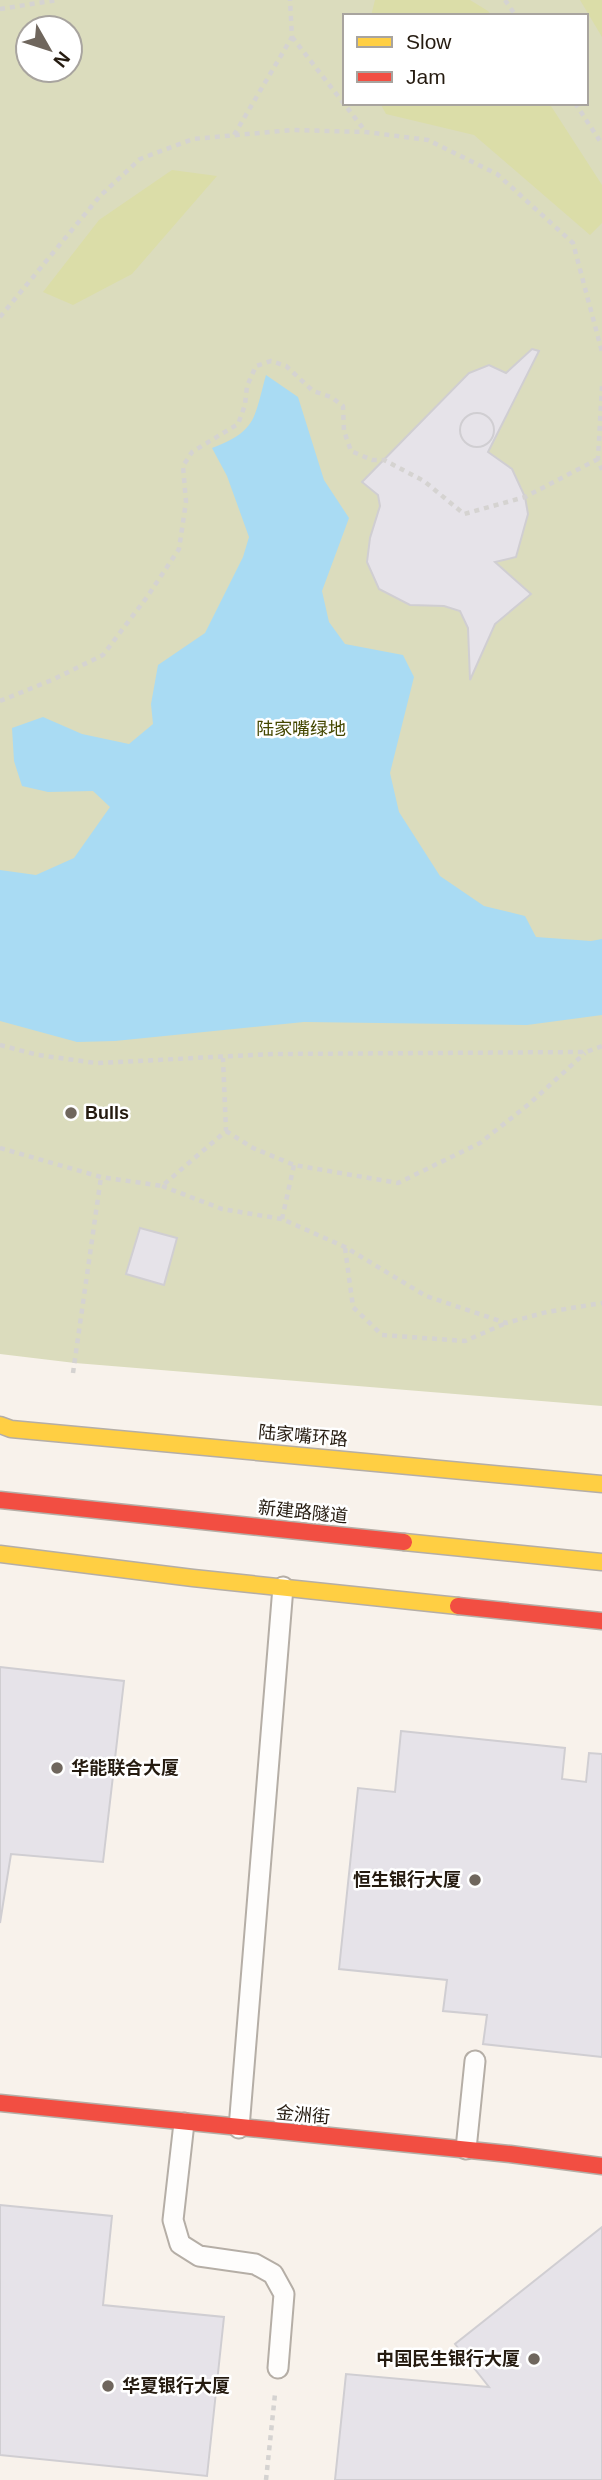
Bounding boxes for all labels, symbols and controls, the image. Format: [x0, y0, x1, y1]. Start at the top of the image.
north arrow [14, 14, 84, 84]
legend [343, 14, 588, 105]
text: Slow [406, 30, 452, 53]
text: N [49, 47, 74, 71]
text: Jam [406, 65, 446, 88]
park label: 陆家嘴绿地 [256, 719, 346, 739]
place label: Bulls [85, 1103, 129, 1123]
marker: Bulls [63, 1105, 79, 1121]
street label: 陆家嘴环路 [257, 1422, 349, 1450]
street label: 新建路隧道 [257, 1497, 349, 1527]
place label: 华能联合大厦 [71, 1758, 179, 1778]
marker: 华能联合大厦 [49, 1760, 65, 1776]
place label: 恒生银行大厦 [353, 1869, 461, 1890]
marker: 恒生银行大厦 [467, 1872, 483, 1888]
street label: 金洲街 [275, 2103, 331, 2127]
place label: 中国民生银行大厦 [376, 2348, 520, 2369]
marker: 中国民生银行大厦 [526, 2351, 542, 2367]
place label: 华夏银行大厦 [122, 2375, 230, 2396]
marker: 华夏银行大厦 [100, 2378, 116, 2394]

